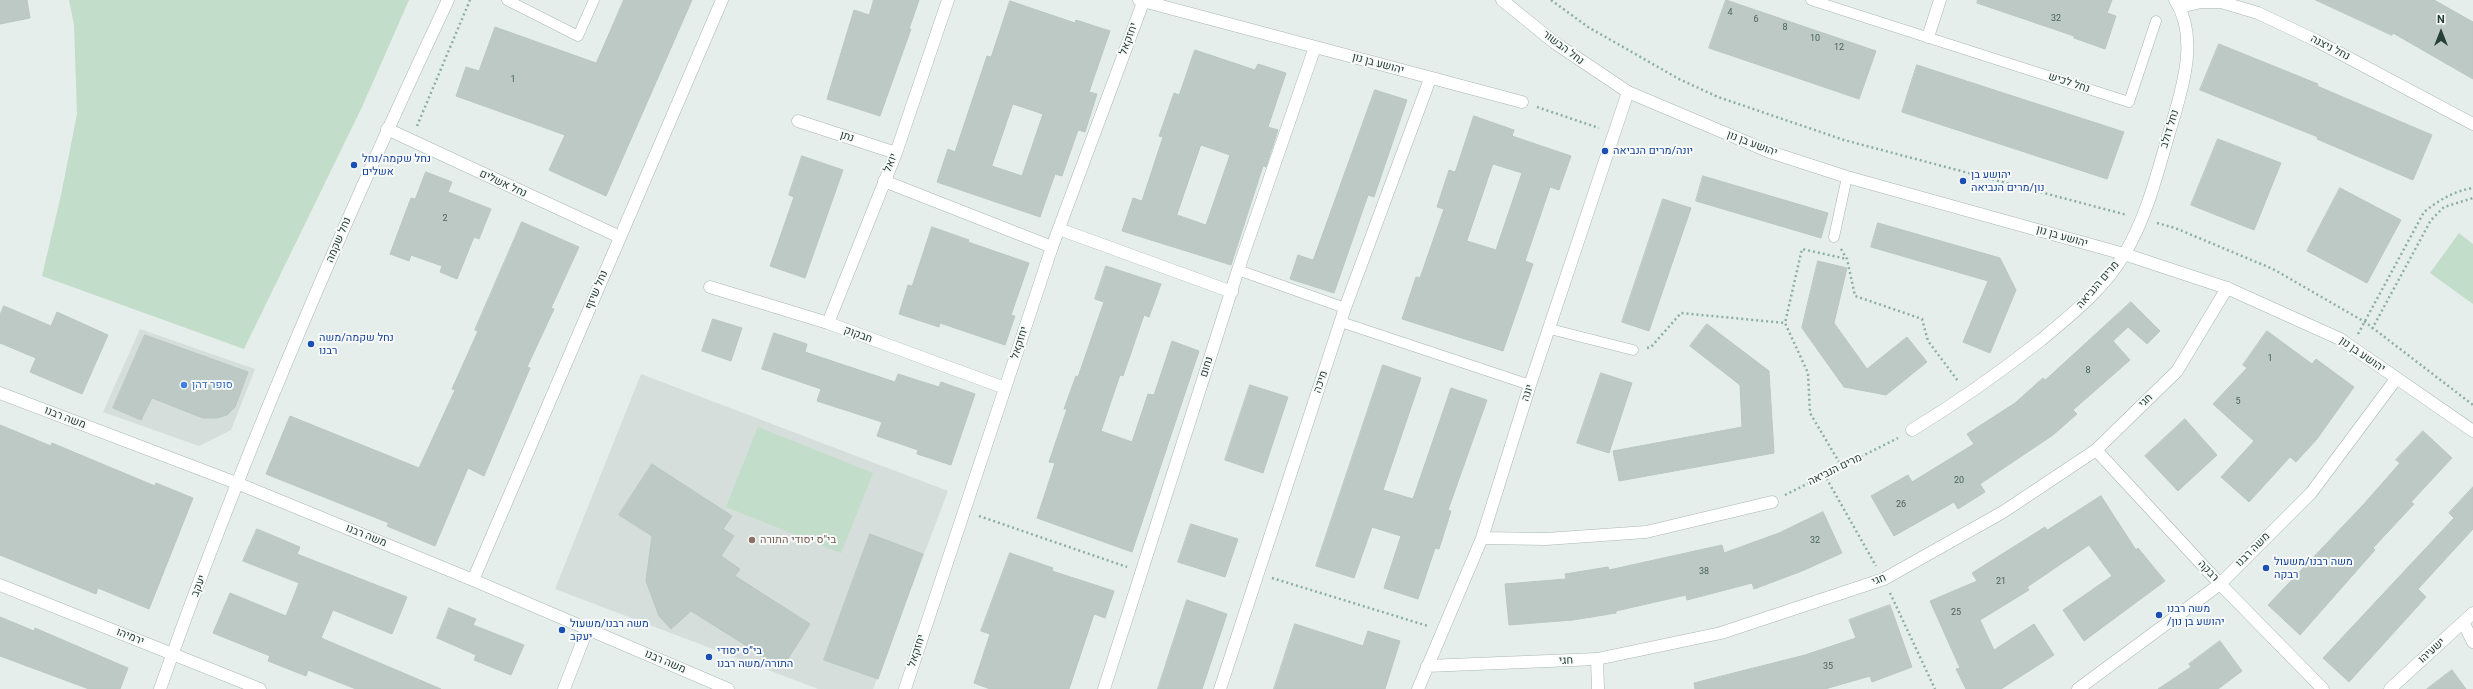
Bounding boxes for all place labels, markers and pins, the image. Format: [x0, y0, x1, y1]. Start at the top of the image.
place label: יונה/מרים הנביאה [1613, 144, 1693, 158]
marker: יונה/מרים הנביאה [1600, 146, 1610, 156]
place label: נחל שקמה/נחל אשלים [362, 152, 431, 178]
marker: נחל שקמה/נחל אשלים [349, 160, 359, 170]
place label: יהושע בן נון/מרים הנביאה [1971, 168, 2044, 194]
marker: יהושע בן נון/מרים הנביאה [1958, 176, 1968, 186]
place label: נחל שקמה/משה רבנו [319, 331, 394, 357]
marker: נחל שקמה/משה רבנו [306, 339, 316, 349]
place label: סופר דהן [192, 378, 233, 392]
marker: סופר דהן [179, 380, 189, 390]
place label: בי"ס יסודי התורה [760, 533, 836, 547]
marker: בי"ס יסודי התורה [747, 535, 757, 545]
place label: משה רבנו/משעול רבקה [2274, 555, 2353, 581]
marker: משה רבנו/משעול רבקה [2261, 563, 2271, 573]
place label: משה רבנו /יהושע בן נון [2167, 602, 2224, 628]
marker: משה רבנו /יהושע בן נון [2154, 610, 2164, 620]
place label: משה רבנו/משעול יעקב [570, 617, 649, 643]
marker: משה רבנו/משעול יעקב [557, 625, 567, 635]
place label: בי״ס יסודי התורה/משה רבנו [717, 644, 793, 670]
marker: בי״ס יסודי התורה/משה רבנו [704, 652, 714, 662]

